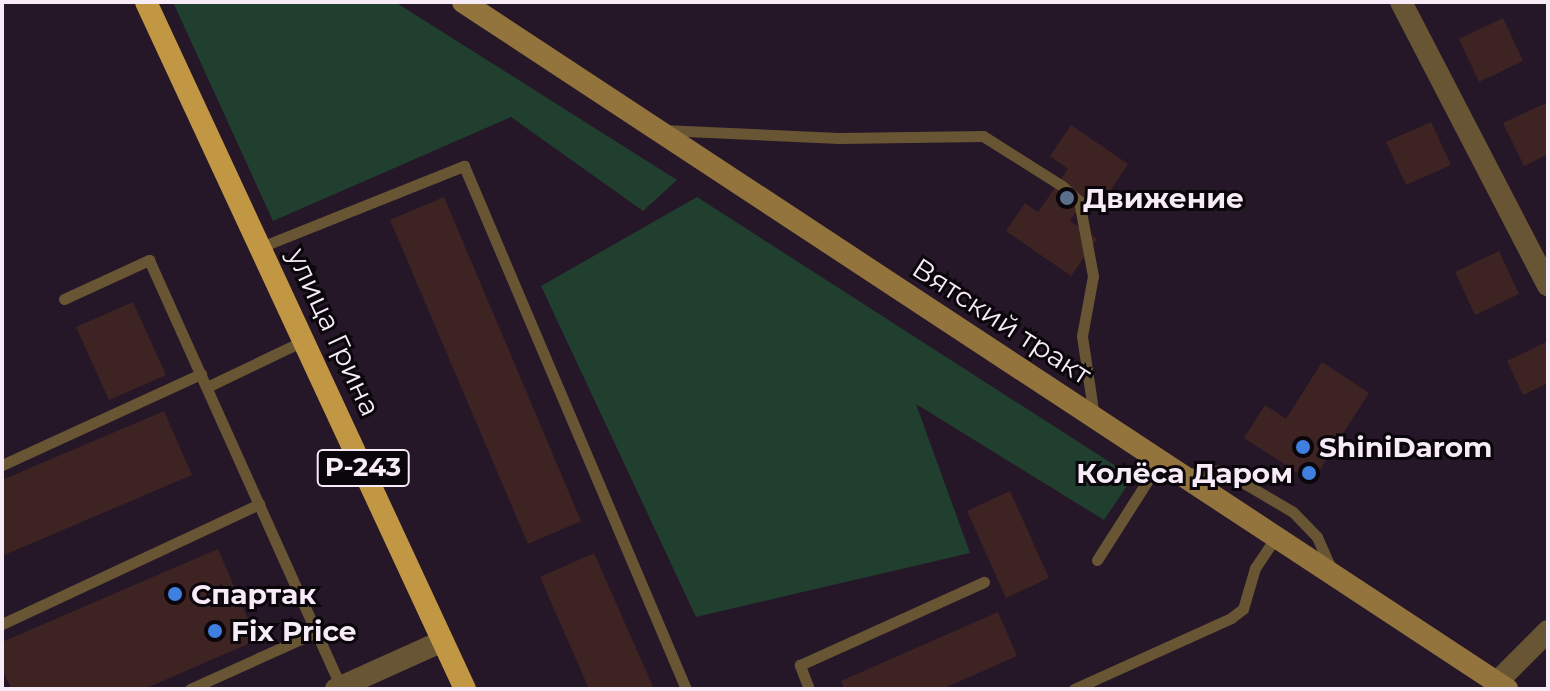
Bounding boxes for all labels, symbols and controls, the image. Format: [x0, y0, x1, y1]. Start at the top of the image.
place label: Движение [1083, 181, 1244, 215]
marker: Движение [1058, 189, 1076, 207]
street label: улица Грина [281, 243, 387, 421]
street label: Вятский тракт [906, 251, 1098, 391]
place label: ShiniDarom [1319, 430, 1492, 464]
marker: ShiniDarom [1294, 438, 1312, 456]
road number: Р-243 [315, 446, 411, 490]
place label: Колёса Даром [1076, 456, 1293, 490]
marker: Колёса Даром [1300, 464, 1318, 482]
place label: Спартак [191, 577, 316, 611]
marker: Спартак [166, 585, 184, 603]
place label: Fix Price [231, 614, 357, 648]
marker: Fix Price [206, 622, 224, 640]

